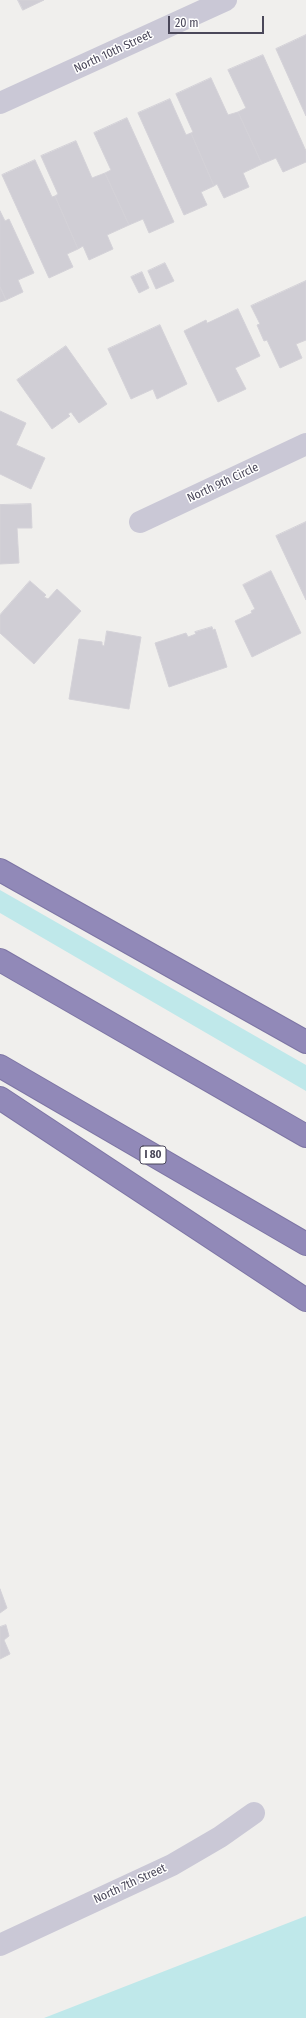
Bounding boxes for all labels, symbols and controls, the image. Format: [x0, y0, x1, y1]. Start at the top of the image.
scale bar [170, 8, 266, 34]
text: 20 m [175, 16, 199, 30]
street label: North 10th Street [72, 28, 154, 76]
street label: North 9th Circle [185, 460, 261, 506]
road number: I 80 [140, 1146, 166, 1164]
street label: North 7th Street [91, 1861, 169, 1907]

